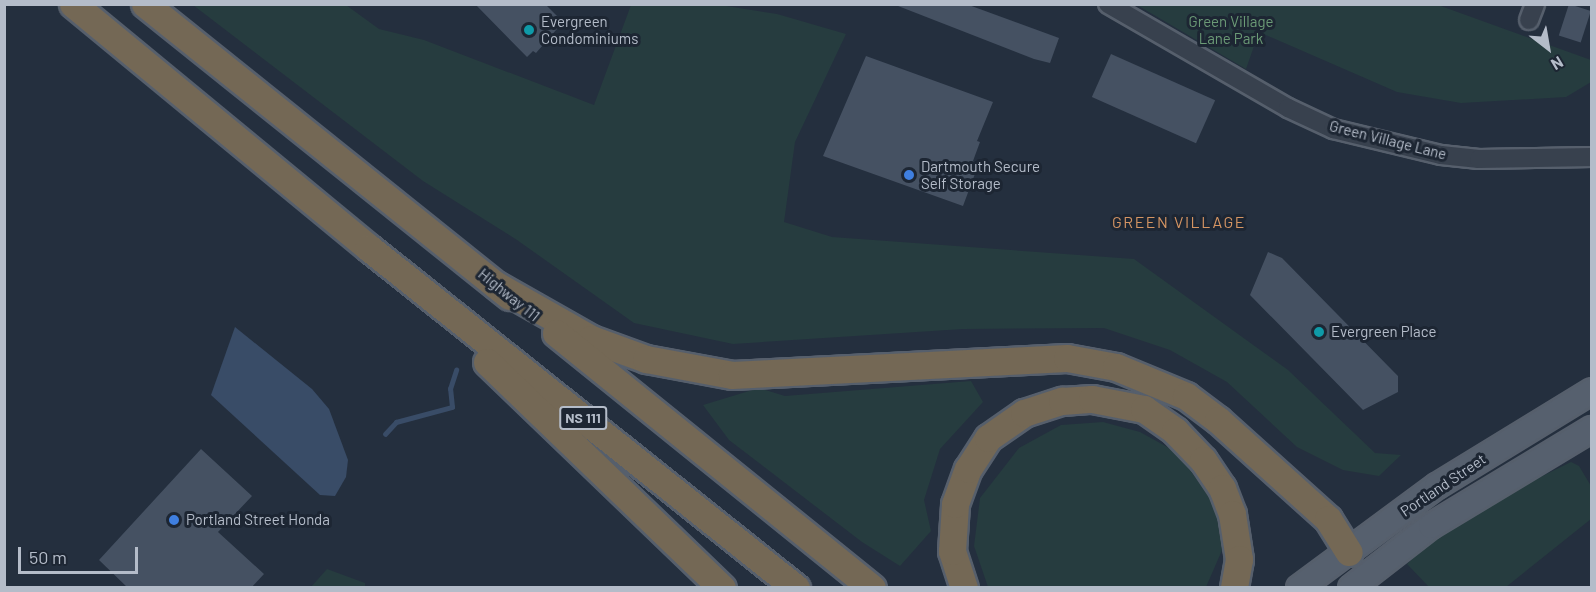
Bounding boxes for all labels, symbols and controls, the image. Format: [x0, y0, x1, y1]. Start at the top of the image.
place label: Evergreen Condominiums [541, 12, 638, 47]
park label: Green Village Lane Park [1189, 12, 1273, 47]
north arrow [1518, 18, 1578, 78]
marker: Evergreen Condominiums [522, 23, 536, 37]
text: N [1548, 53, 1567, 75]
street label: Green Village Lane [1328, 117, 1448, 163]
place label: Dartmouth Secure Self Storage [921, 157, 1040, 192]
marker: Dartmouth Secure Self Storage [902, 168, 916, 182]
district label: GREEN VILLAGE [1112, 212, 1246, 232]
street label: Highway 111 [475, 265, 543, 325]
place label: Evergreen Place [1331, 323, 1436, 341]
marker: Evergreen Place [1312, 325, 1326, 339]
road number: NS 111 [559, 407, 607, 429]
street label: Portland Street [1397, 450, 1489, 520]
place label: Portland Street Honda [186, 511, 330, 529]
marker: Portland Street Honda [167, 513, 181, 527]
scale bar [21, 535, 141, 573]
text: 50 m [29, 546, 67, 568]

